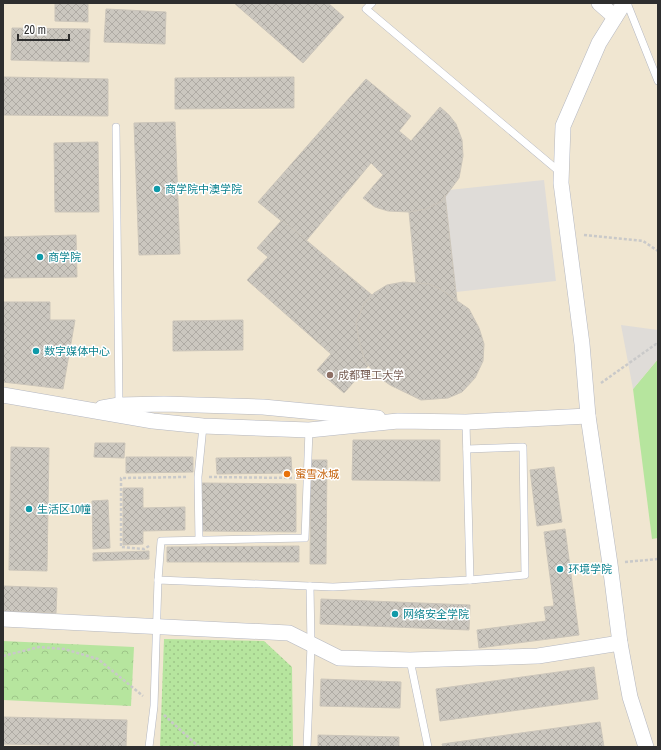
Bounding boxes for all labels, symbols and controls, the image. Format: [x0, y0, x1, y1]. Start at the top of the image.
scale bar [18, 16, 69, 42]
text: 20 m [24, 22, 46, 38]
place label: 商学院中澳学院 [165, 182, 242, 196]
marker: 商学院中澳学院 [152, 184, 162, 194]
place label: 商学院 [48, 250, 81, 264]
marker: 商学院 [35, 252, 45, 262]
place label: 数字媒体中心 [44, 344, 110, 358]
marker: 数字媒体中心 [31, 346, 41, 356]
place label: 成都理工大学 [338, 368, 404, 382]
marker: 成都理工大学 [325, 370, 335, 380]
place label: 蜜雪冰城 [295, 467, 339, 481]
marker: 蜜雪冰城 [282, 469, 292, 479]
place label: 生活区10幢 [37, 502, 91, 516]
marker: 生活区10幢 [24, 504, 34, 514]
place label: 环境学院 [568, 562, 612, 576]
marker: 环境学院 [555, 564, 565, 574]
place label: 网络安全学院 [403, 607, 469, 621]
marker: 网络安全学院 [390, 609, 400, 619]

